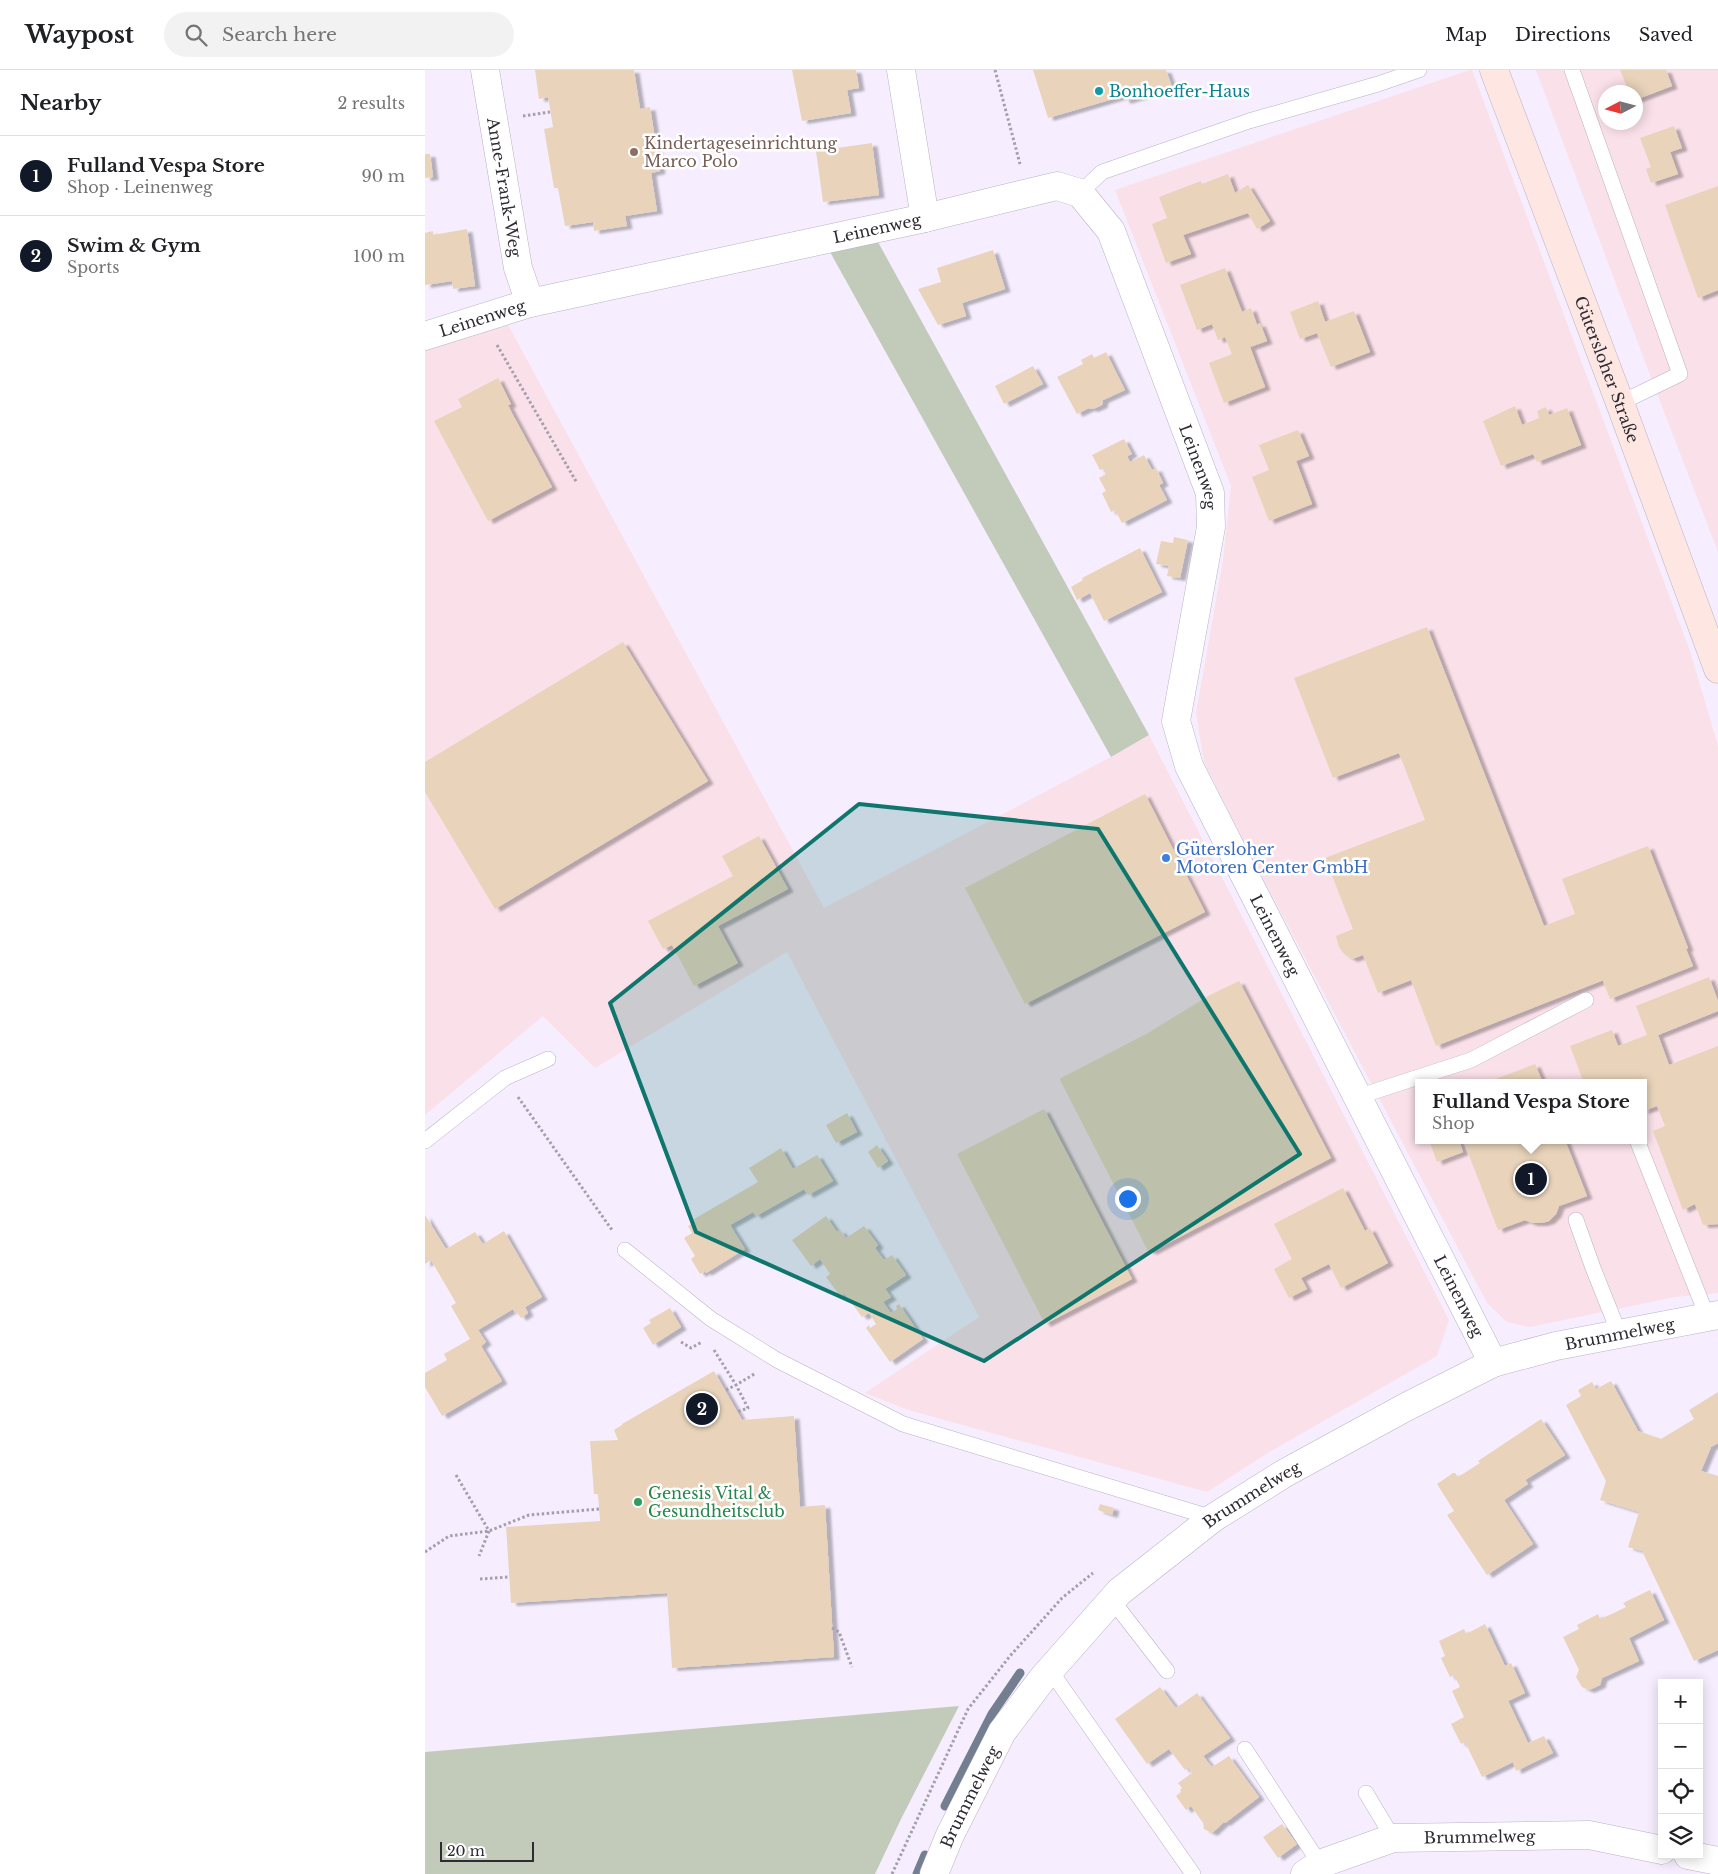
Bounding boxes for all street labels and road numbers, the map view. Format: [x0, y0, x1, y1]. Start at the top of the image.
street label: Anne-Frank-Weg [483, 115, 526, 259]
street label: Leinenweg [831, 209, 923, 248]
street label: Gütersloher Straße [1570, 293, 1644, 446]
street label: Leinenweg [437, 295, 528, 341]
street label: Leinenweg [1175, 421, 1220, 510]
street label: Leinenweg [1246, 891, 1305, 980]
street label: Leinenweg [1430, 1252, 1488, 1341]
street label: Brummelweg [1563, 1313, 1677, 1354]
street label: Brummelweg [1199, 1456, 1304, 1532]
street label: Brummelweg [936, 1742, 1004, 1851]
street label: Brummelweg [1424, 1826, 1536, 1848]

